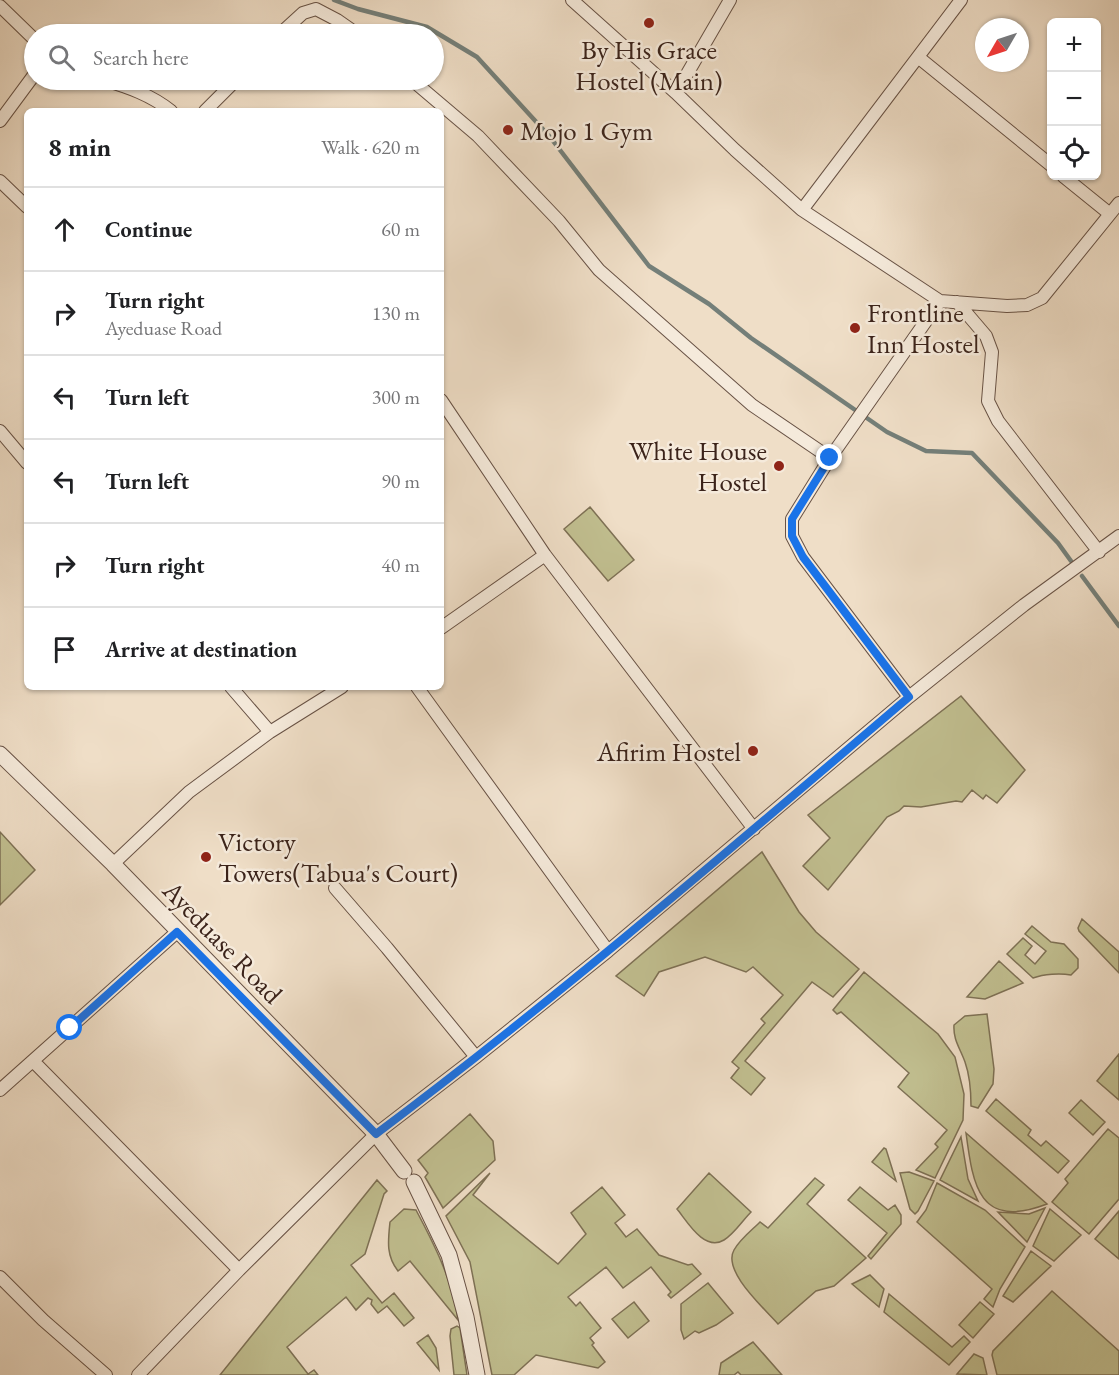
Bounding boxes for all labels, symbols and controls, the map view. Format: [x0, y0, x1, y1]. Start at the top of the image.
marker: By His Grace Hostel (Main) [642, 16, 656, 30]
north arrow [975, 18, 1029, 72]
map controls [1047, 18, 1101, 180]
button: + [1047, 18, 1101, 72]
search box [24, 24, 444, 90]
place label: By His Grace Hostel (Main) [575, 32, 723, 98]
icon: search [45, 41, 78, 74]
text: Search here [93, 43, 188, 72]
button: − [1047, 72, 1101, 126]
place label: Mojo 1 Gym [520, 113, 653, 148]
marker: Mojo 1 Gym [501, 123, 515, 137]
button: locate [1047, 126, 1101, 180]
text: 8 min [48, 130, 111, 164]
text: Walk · 620 m [321, 134, 420, 160]
icon: ahead [48, 213, 81, 246]
text: Continue [105, 215, 192, 244]
text: 60 m [381, 216, 420, 242]
text: Turn right [105, 286, 204, 315]
place label: Frontline Inn Hostel [867, 295, 980, 361]
icon: right [48, 297, 81, 330]
text: 130 m [372, 300, 420, 326]
text: Ayeduase Road [105, 315, 222, 341]
marker: Frontline Inn Hostel [848, 321, 862, 335]
icon: left [48, 381, 81, 414]
text: Turn left [105, 383, 189, 412]
text: 300 m [372, 384, 420, 410]
place label: White House Hostel [629, 433, 767, 499]
route end [816, 444, 842, 470]
marker: White House Hostel [772, 459, 786, 473]
icon: left [48, 465, 81, 498]
text: Turn left [105, 467, 189, 496]
text: 90 m [381, 468, 420, 494]
icon: right [48, 549, 81, 582]
text: Turn right [105, 551, 204, 580]
text: 40 m [381, 552, 420, 578]
icon: arrive [48, 633, 81, 666]
text: Arrive at destination [105, 635, 297, 664]
place label: Afirim Hostel [596, 734, 741, 769]
marker: Afirim Hostel [746, 744, 760, 758]
place label: Victory Towers(Tabua's Court) [218, 824, 458, 890]
marker: Victory Towers(Tabua's Court) [199, 850, 213, 864]
street label: Ayeduase Road [155, 872, 291, 1011]
route start [56, 1014, 82, 1040]

